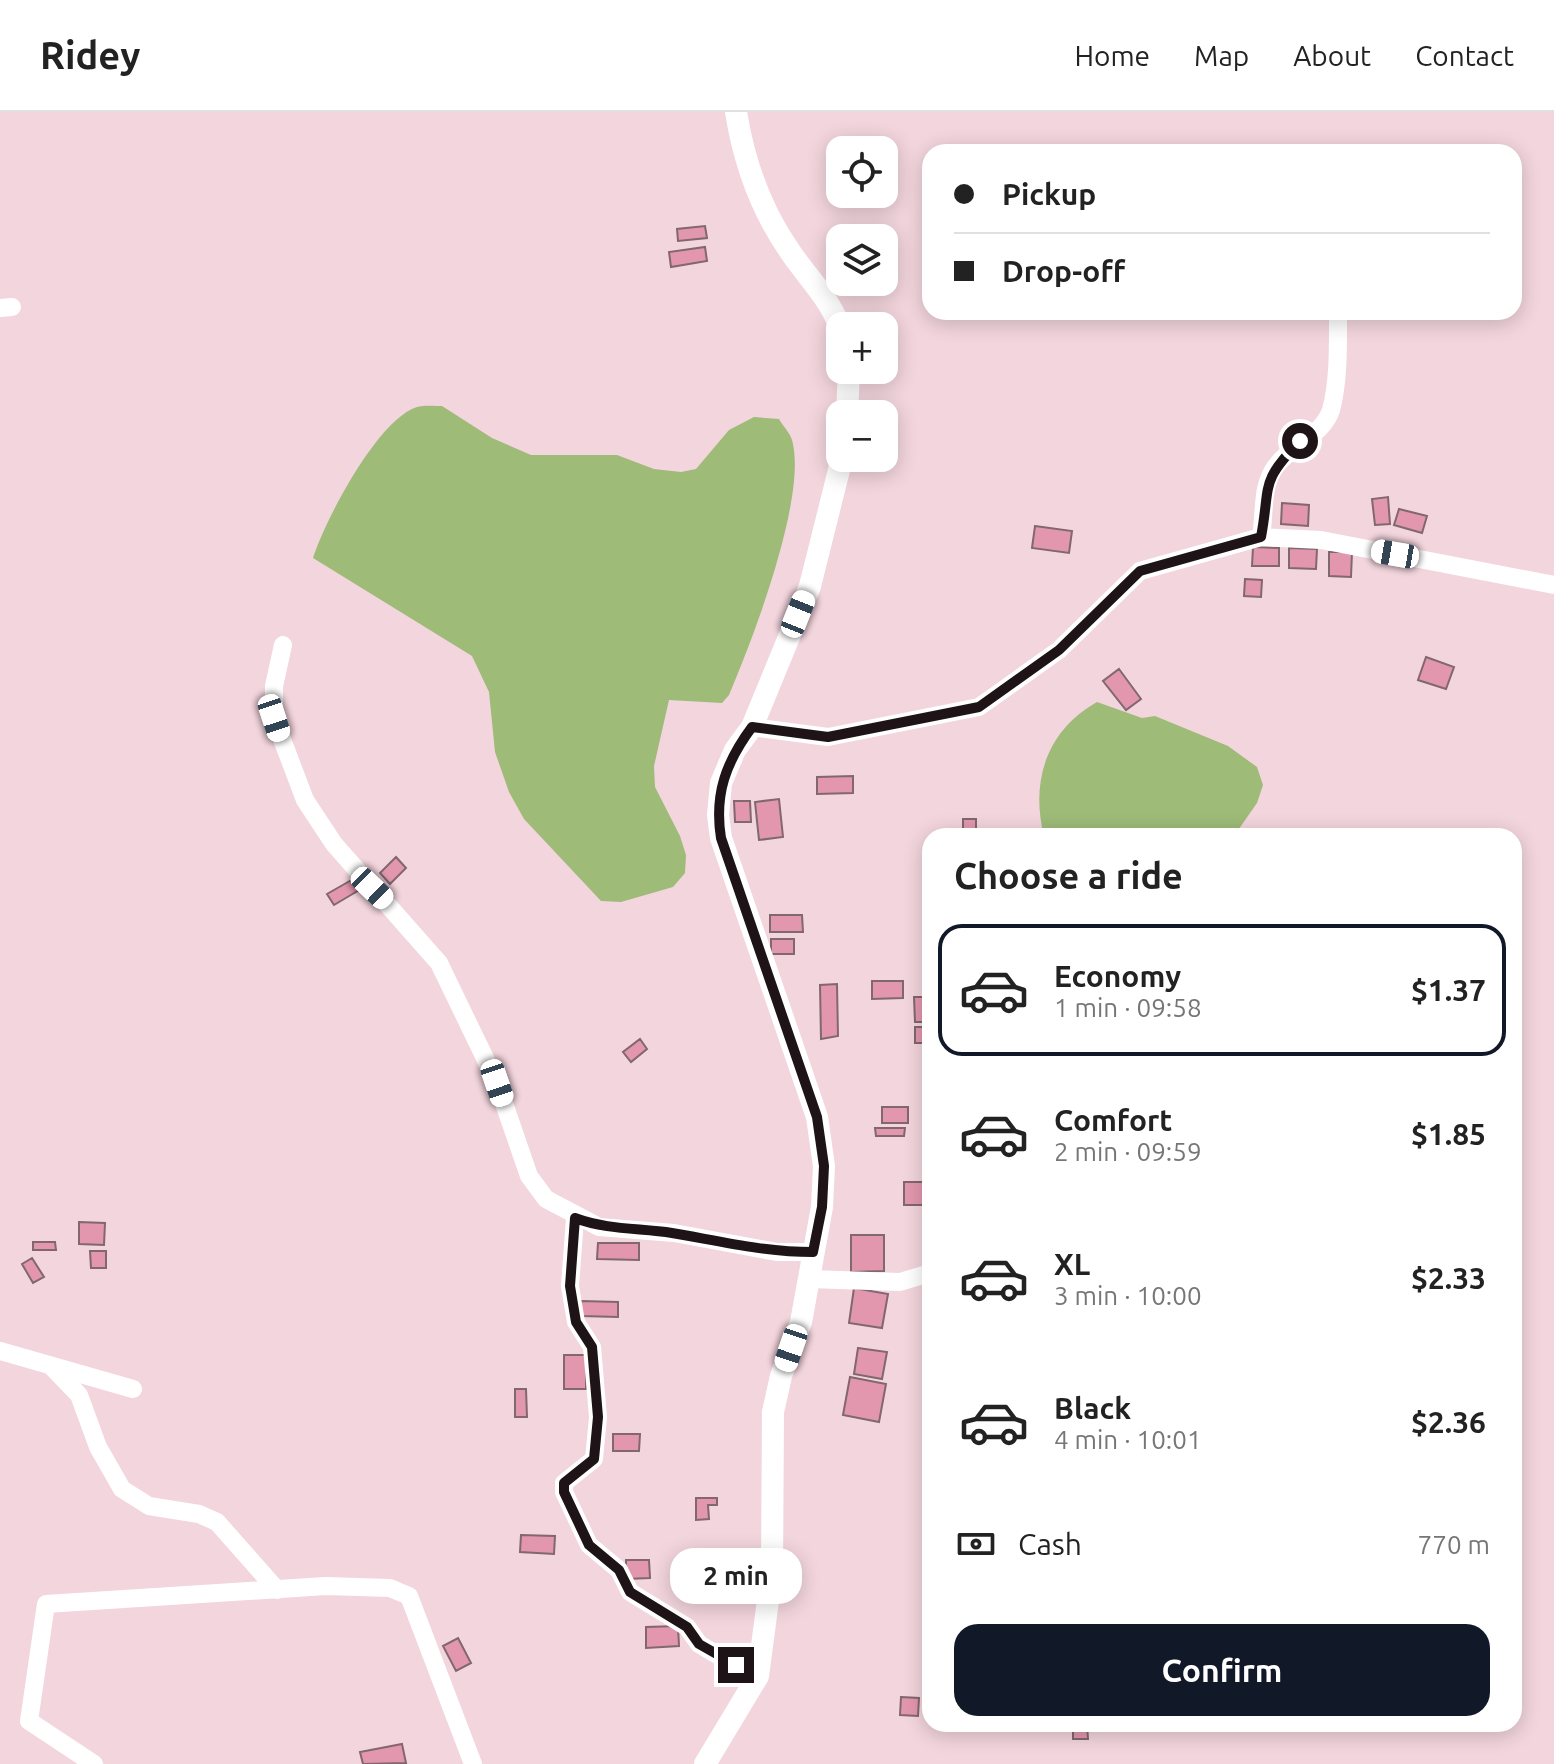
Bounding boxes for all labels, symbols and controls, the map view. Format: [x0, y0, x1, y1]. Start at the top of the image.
text: Ridey [40, 34, 140, 76]
text: Home [1075, 40, 1150, 71]
text: Map [1194, 40, 1249, 71]
text: About [1293, 40, 1371, 71]
text: Contact [1415, 40, 1514, 71]
map controls [826, 136, 898, 472]
button: locate [826, 136, 898, 208]
text: Pickup [1002, 177, 1096, 211]
button: layers [826, 224, 898, 296]
text: Drop-off [1002, 254, 1125, 288]
button: + [826, 312, 898, 384]
button: − [826, 400, 898, 472]
route start [1282, 423, 1318, 459]
car [1369, 538, 1421, 570]
car [778, 587, 818, 641]
car [255, 691, 293, 745]
text: Choose a ride [954, 855, 1183, 896]
car [346, 863, 398, 913]
icon: car [958, 954, 1030, 1026]
text: Economy [1054, 959, 1181, 993]
text: $1.37 [1411, 973, 1486, 1007]
text: 1 min · 09:58 [1054, 993, 1202, 1022]
car [478, 1056, 516, 1110]
icon: car [958, 1098, 1030, 1170]
text: Comfort [1054, 1103, 1172, 1137]
text: $1.85 [1411, 1117, 1486, 1151]
text: 2 min · 09:59 [1054, 1137, 1202, 1166]
icon: car [958, 1242, 1030, 1314]
text: XL [1054, 1247, 1090, 1281]
text: $2.33 [1411, 1261, 1486, 1295]
text: 3 min · 10:00 [1054, 1281, 1202, 1310]
car [772, 1321, 810, 1375]
icon: car [958, 1386, 1030, 1458]
text: Black [1054, 1391, 1131, 1425]
text: $2.36 [1411, 1405, 1486, 1439]
text: 4 min · 10:01 [1054, 1425, 1202, 1454]
icon: cash [954, 1522, 998, 1566]
text: Cash [1018, 1527, 1082, 1561]
text: 770 m [1418, 1530, 1490, 1559]
callout: 2 min [670, 1549, 802, 1605]
text: 2 min [703, 1561, 769, 1590]
button: Confirm [954, 1624, 1490, 1716]
route end [718, 1647, 754, 1683]

